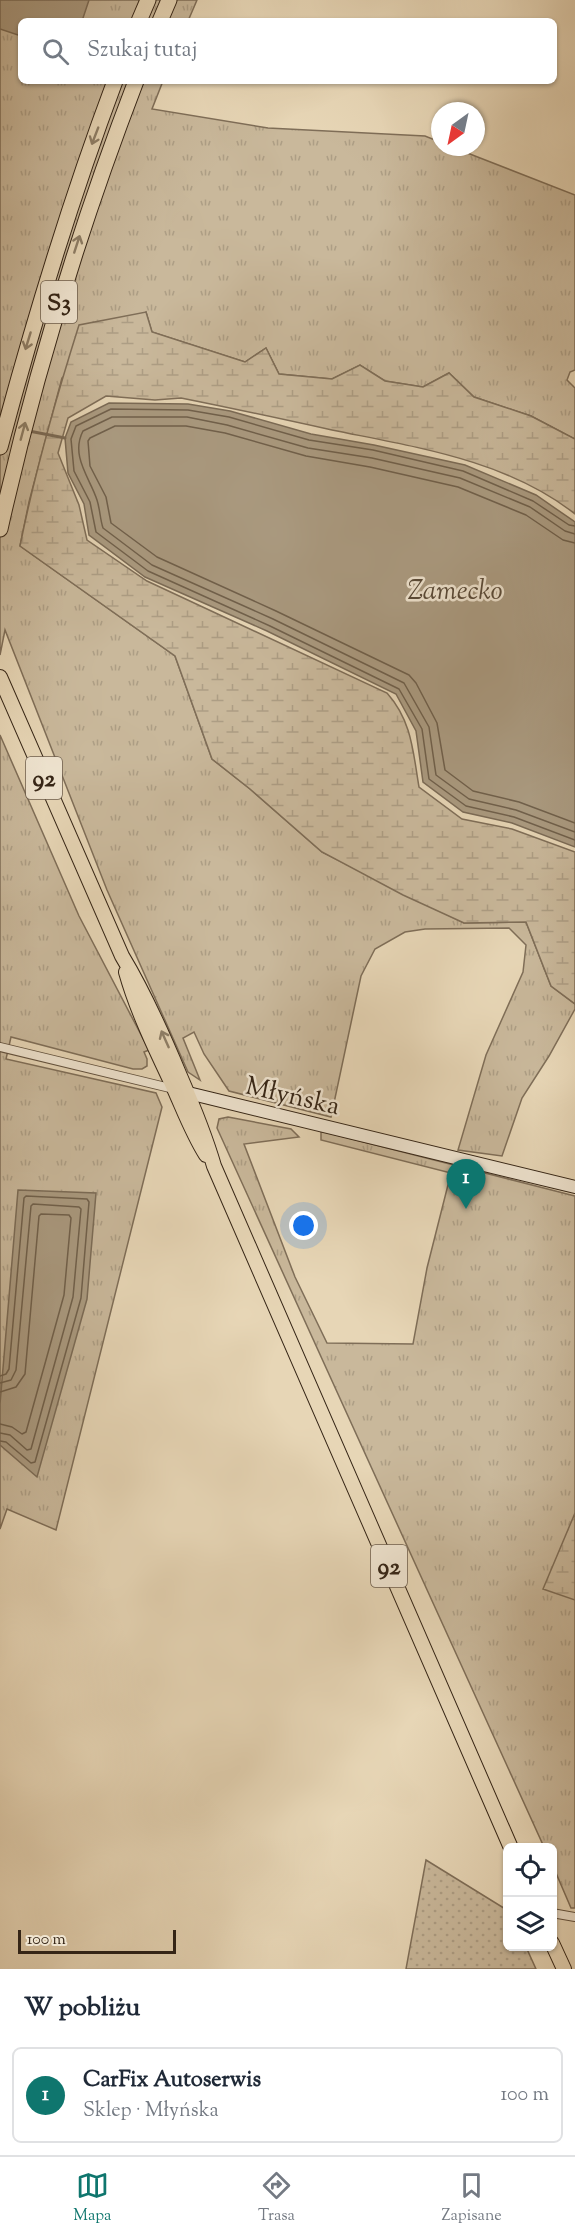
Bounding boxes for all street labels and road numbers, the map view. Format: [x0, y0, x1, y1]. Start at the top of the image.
road number: S3 [41, 281, 77, 323]
road number: 92 [26, 757, 62, 799]
street label: Młyńska [242, 1069, 343, 1126]
road number: 92 [371, 1545, 407, 1587]

